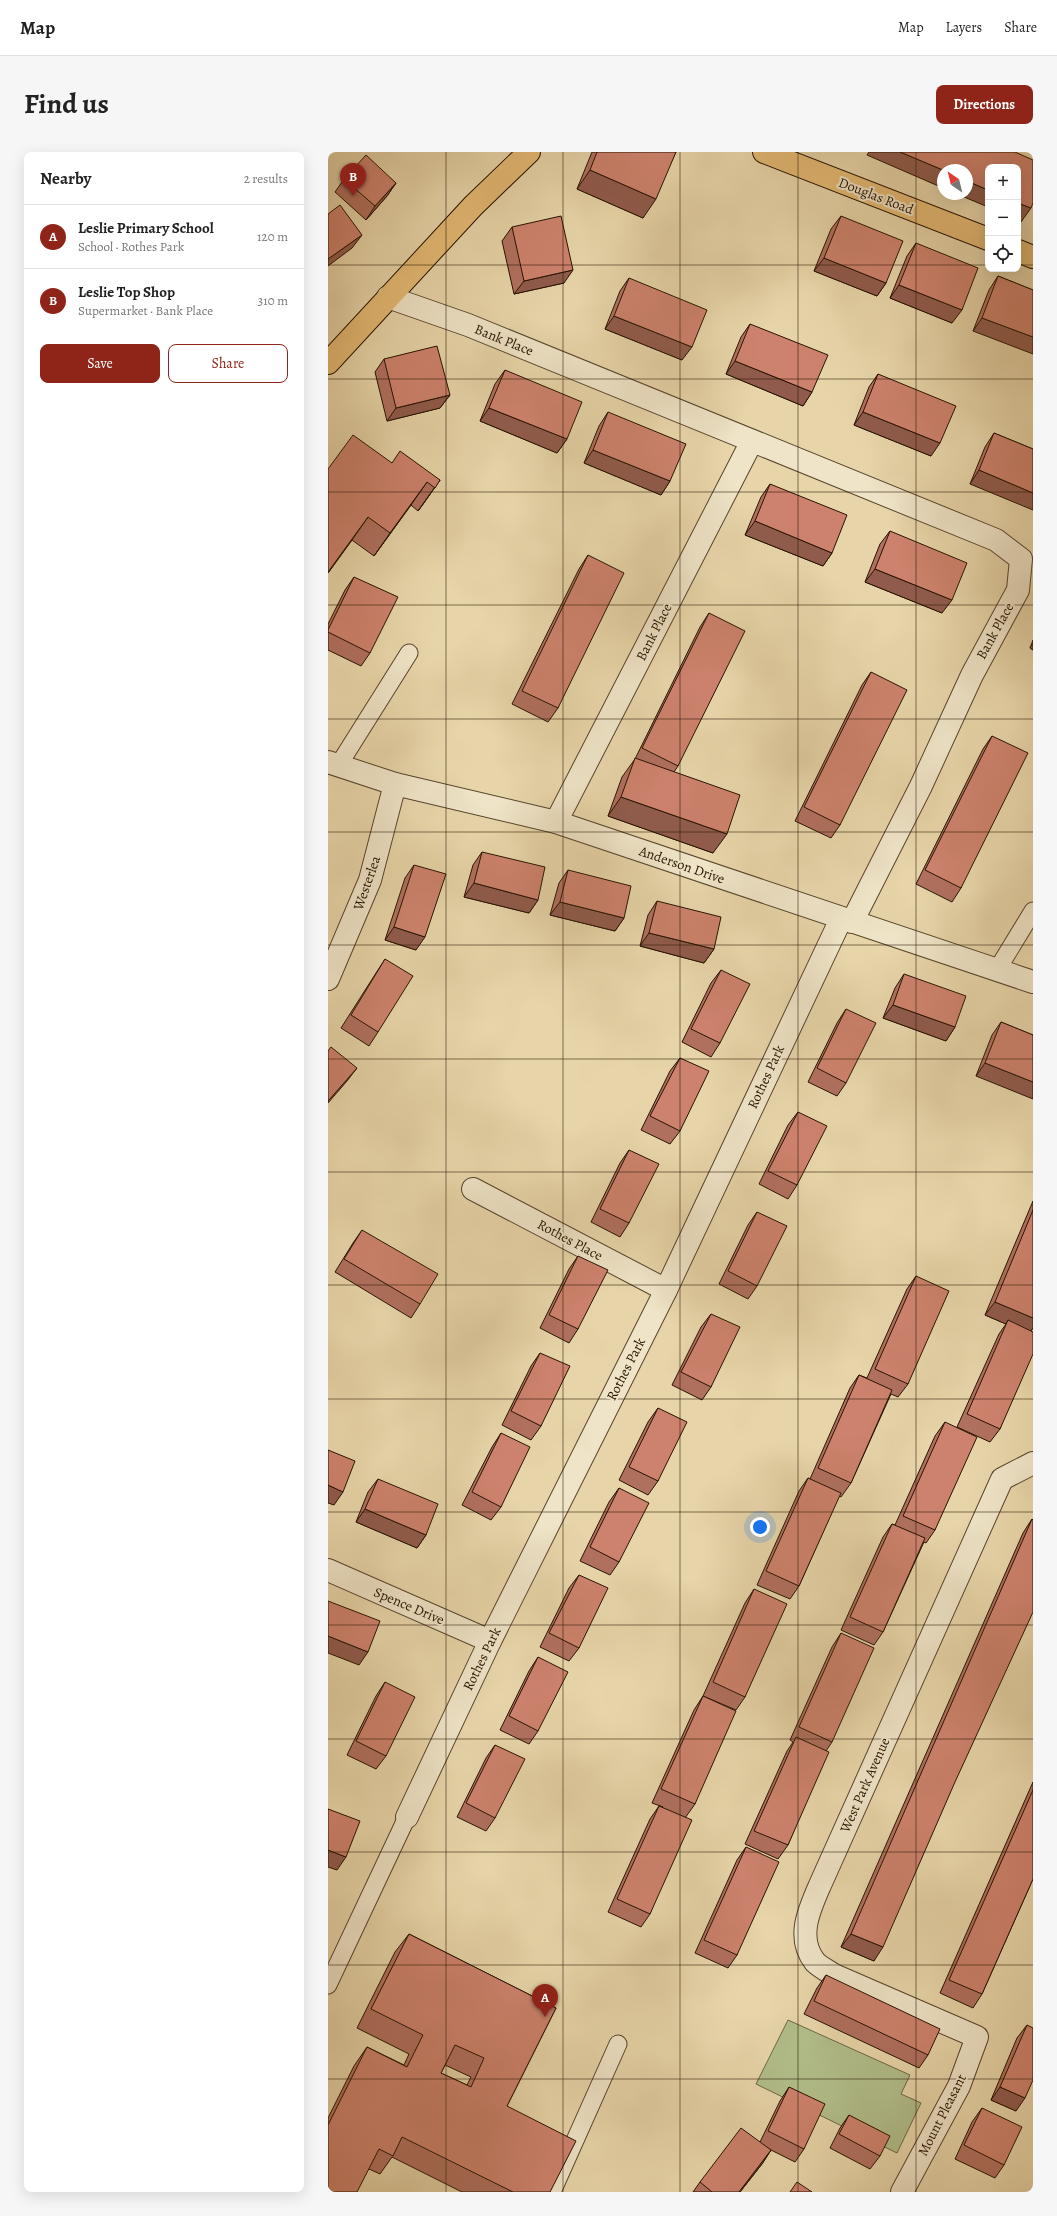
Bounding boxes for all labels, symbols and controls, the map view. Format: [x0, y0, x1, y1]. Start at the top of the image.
text: Map [20, 15, 55, 41]
text: Map [898, 18, 924, 37]
text: Layers [946, 18, 982, 37]
text: Share [1004, 18, 1037, 37]
text: Find us [24, 85, 109, 123]
button: Directions [936, 85, 1033, 124]
pin: B [340, 163, 366, 196]
north arrow [937, 164, 973, 200]
map controls [985, 164, 1021, 272]
button: + [985, 164, 1021, 200]
text: Nearby [40, 167, 91, 190]
text: 2 results [244, 170, 288, 187]
street label: Douglas Road [836, 173, 917, 219]
button: − [985, 200, 1021, 236]
text: Leslie Primary School [78, 218, 214, 238]
text: A [49, 228, 57, 245]
text: 120 m [257, 228, 288, 245]
button: locate [985, 236, 1021, 272]
text: School · Rothes Park [78, 238, 184, 255]
text: Leslie Top Shop [78, 282, 175, 302]
text: B [49, 292, 57, 309]
text: 310 m [258, 292, 288, 309]
text: Supermarket · Bank Place [78, 302, 213, 319]
street label: Bank Place [472, 320, 536, 360]
button: Save [40, 344, 160, 383]
button: Share [168, 344, 288, 383]
street label: Bank Place [972, 599, 1018, 663]
street label: Bank Place [631, 600, 677, 664]
street label: Anderson Drive [636, 841, 727, 889]
street label: Westerlea [349, 853, 385, 914]
street label: Rothes Park [743, 1042, 789, 1112]
street label: Rothes Place [534, 1215, 606, 1265]
street label: Rothes Park [602, 1334, 650, 1404]
your location [750, 1517, 770, 1537]
street label: Spence Drive [371, 1583, 447, 1629]
street label: Rothes Park [459, 1624, 505, 1694]
street label: West Park Avenue [835, 1735, 894, 1836]
pin: A [532, 1984, 558, 2017]
street label: Mount Pleasant [913, 2070, 971, 2159]

